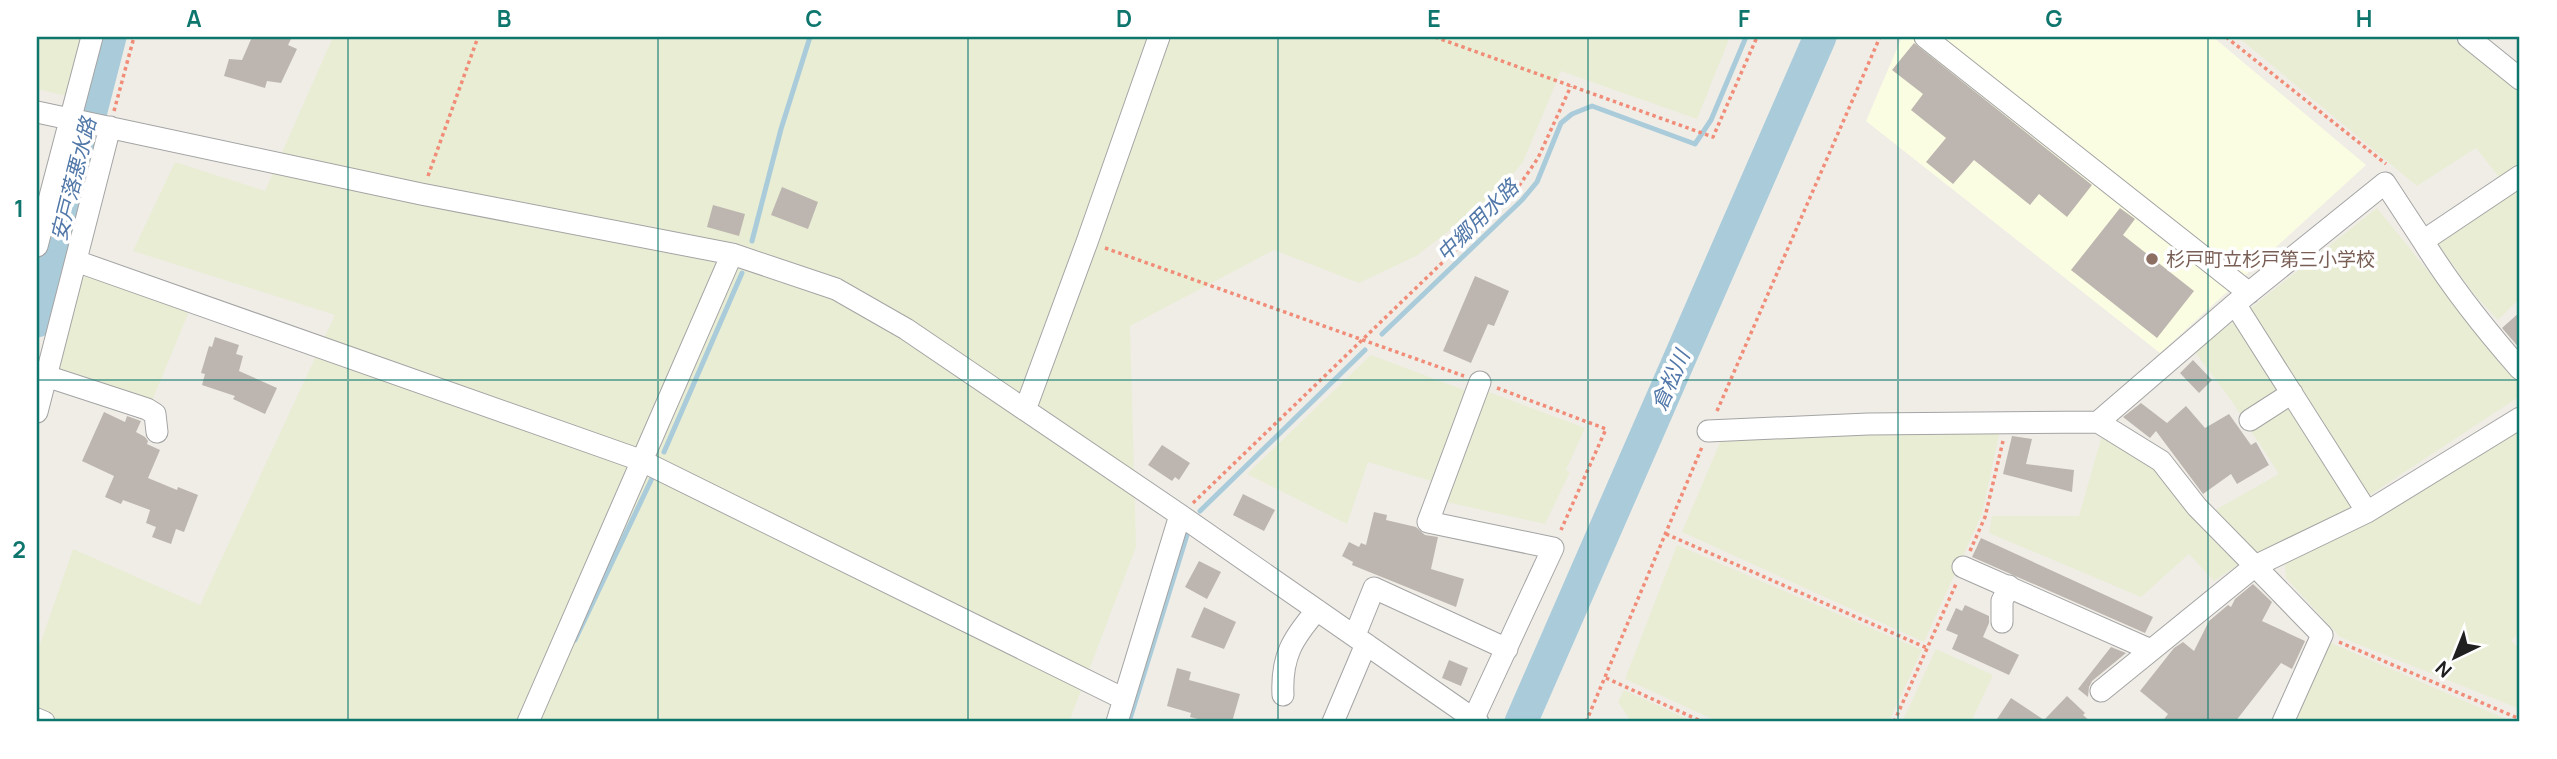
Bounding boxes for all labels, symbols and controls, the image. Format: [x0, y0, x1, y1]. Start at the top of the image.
text: A [186, 2, 202, 34]
text: B [497, 2, 511, 34]
text: C [806, 2, 823, 34]
text: D [1116, 2, 1132, 34]
text: E [1427, 2, 1441, 34]
text: F [1738, 2, 1750, 34]
text: G [2046, 2, 2063, 34]
text: H [2356, 2, 2372, 34]
water label: 安戸落悪水路 [44, 113, 102, 244]
water label: 中郷用水路 [1430, 172, 1525, 267]
text: 1 [14, 192, 24, 224]
place label: 杉戸町立杉戸第三小学校 [2166, 246, 2375, 272]
marker: 杉戸町立杉戸第三小学校 [2144, 251, 2160, 267]
water label: 倉松川 [1644, 344, 1696, 414]
text: 2 [12, 533, 26, 565]
north arrow [2420, 622, 2490, 692]
text: N [2430, 655, 2457, 684]

